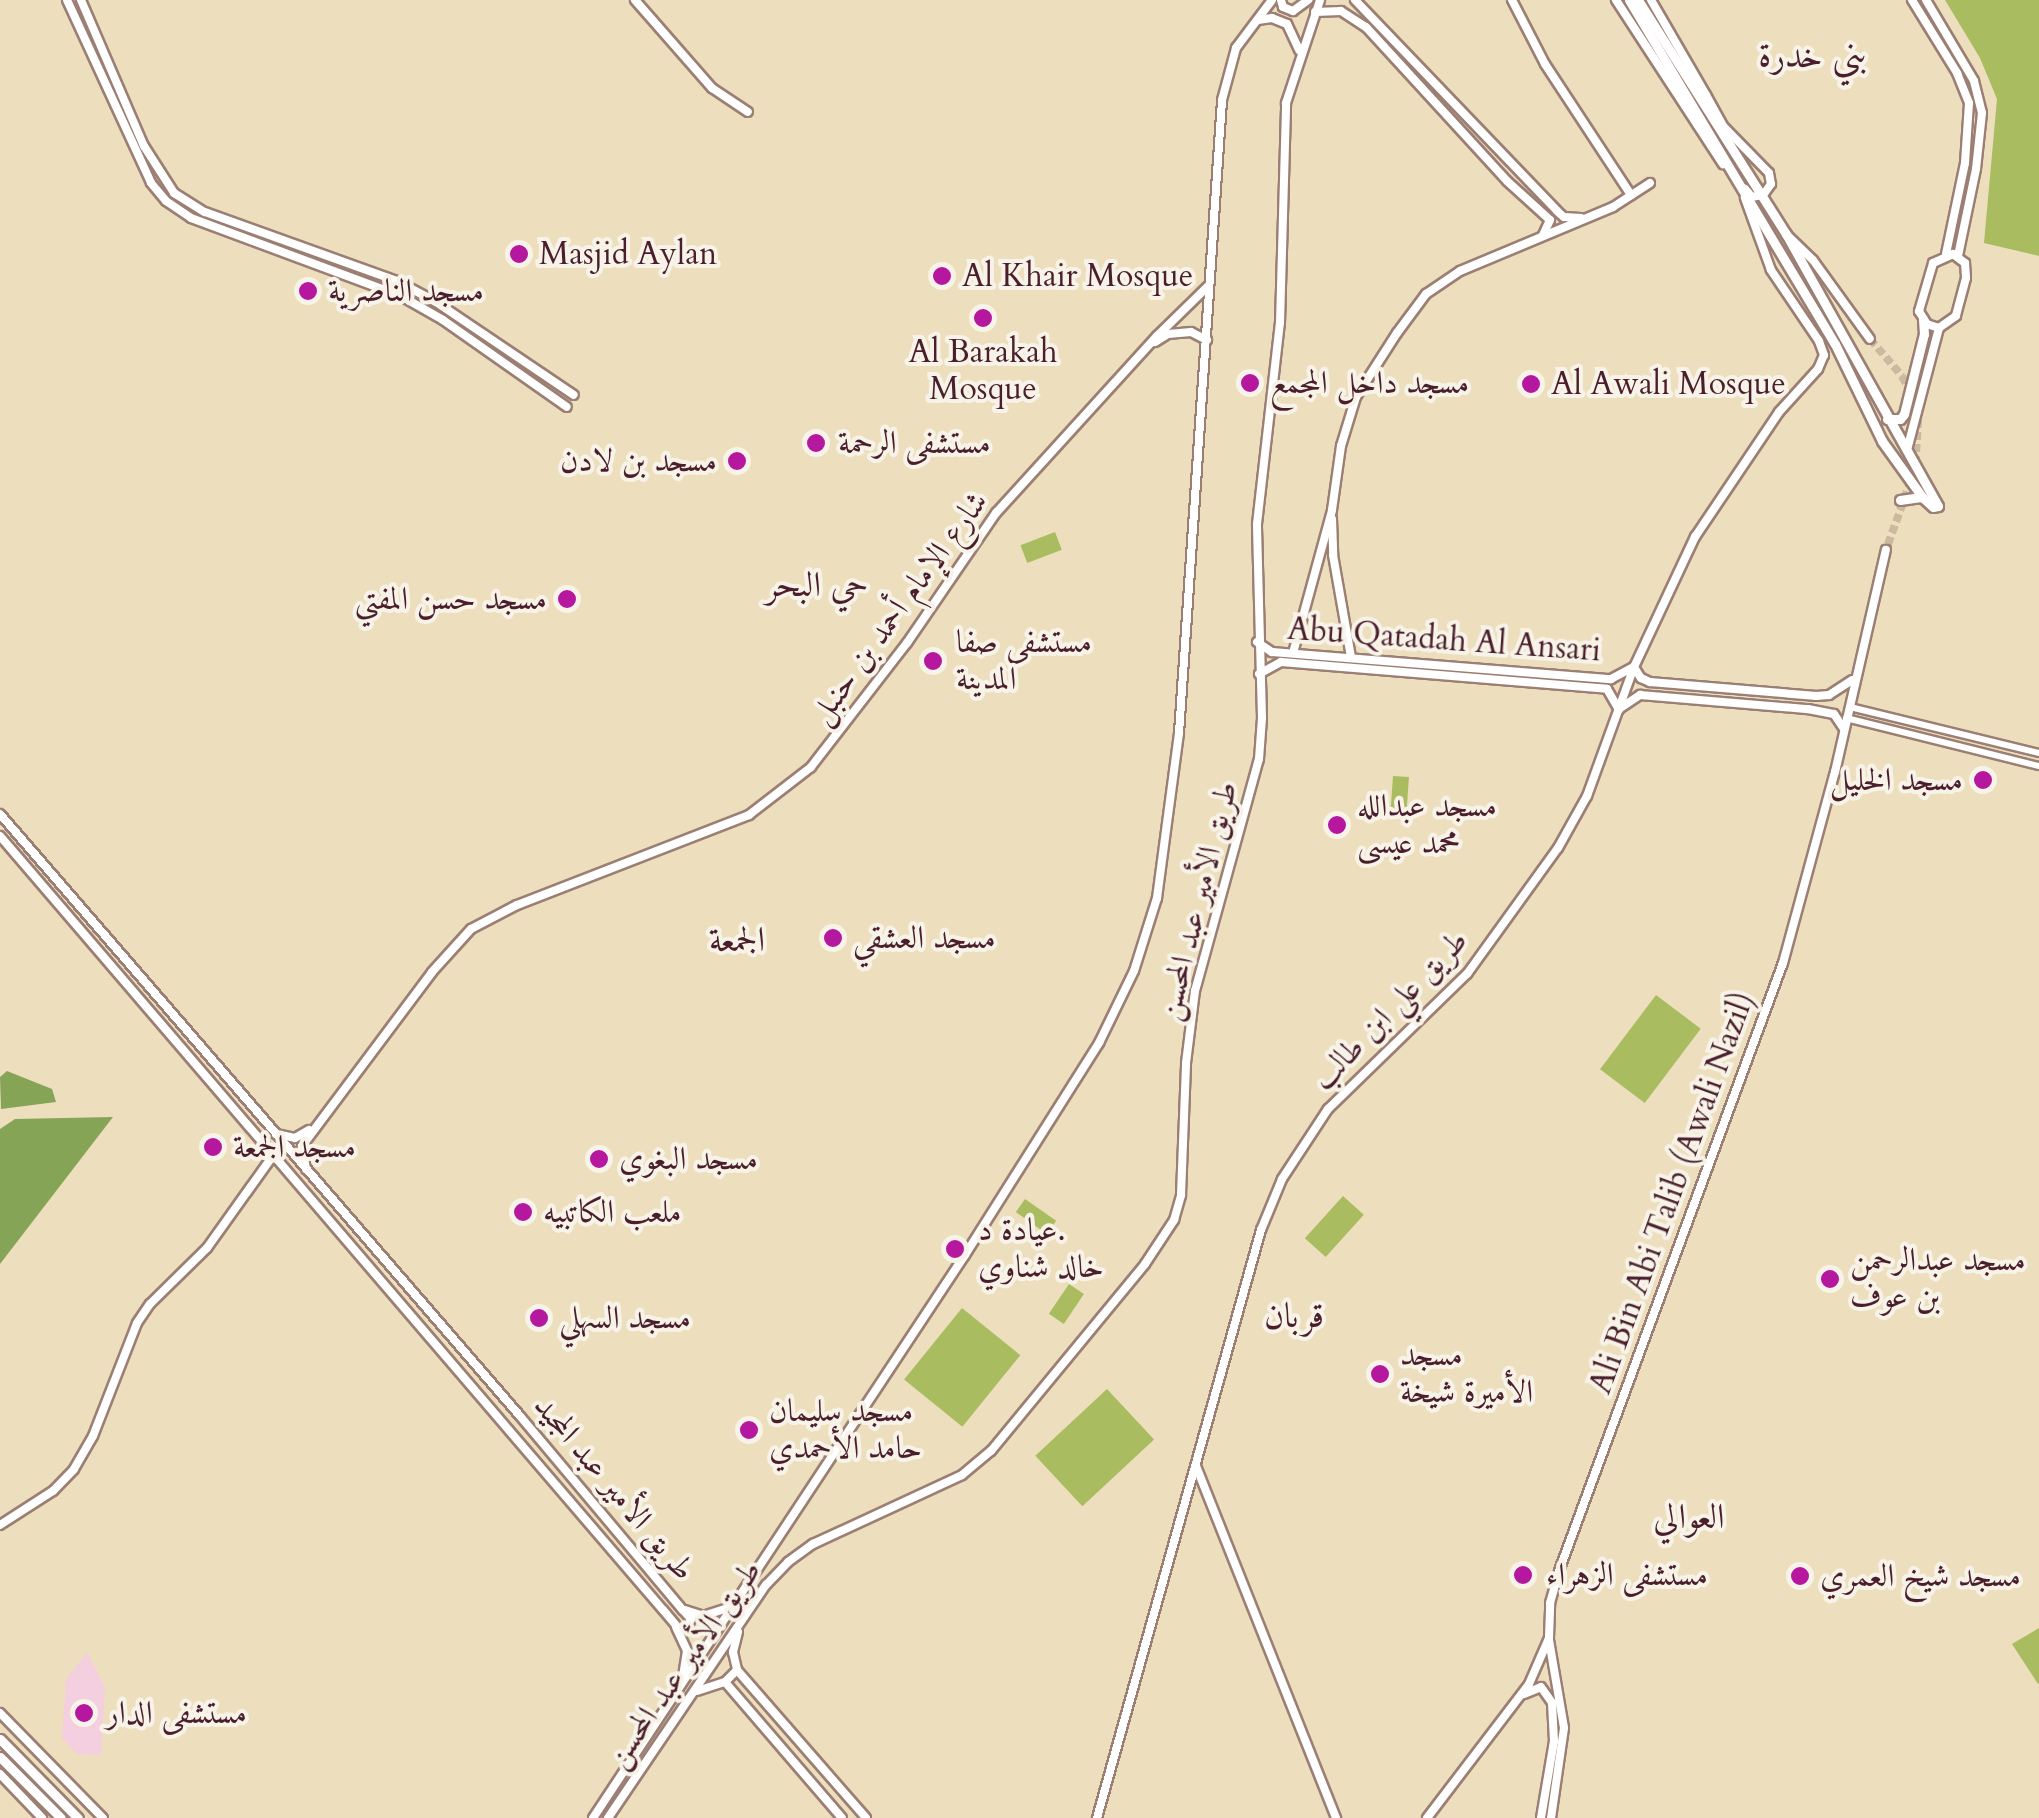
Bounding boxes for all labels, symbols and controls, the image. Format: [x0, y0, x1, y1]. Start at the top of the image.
district label: بني خدرة [1758, 35, 1868, 77]
place label: Masjid Aylan [539, 235, 717, 273]
marker: Masjid Aylan [508, 243, 530, 265]
place label: Al Khair Mosque [962, 257, 1193, 295]
marker: Al Khair Mosque [931, 265, 953, 287]
place label: مسجد الناصرية [328, 272, 484, 310]
marker: مسجد الناصرية [297, 280, 319, 302]
marker: Al Barakah Mosque [972, 307, 994, 329]
place label: Al Barakah Mosque [908, 334, 1058, 409]
place label: مسجد داخل المجمع [1270, 364, 1469, 402]
place label: Al Awali Mosque [1551, 365, 1786, 403]
marker: مسجد داخل المجمع [1239, 372, 1261, 394]
marker: Al Awali Mosque [1520, 373, 1542, 395]
place label: مستشفى الرحمة [838, 424, 991, 462]
marker: مستشفى الرحمة [803, 430, 829, 456]
place label: مسجد بن لادن [560, 442, 717, 480]
marker: مسجد بن لادن [726, 450, 748, 472]
street label: شارع الإمام أحمد بن حنبل [802, 484, 996, 732]
district label: حي البحر [765, 564, 869, 606]
place label: مسجد حسن المفتي [355, 580, 547, 618]
marker: مسجد حسن المفتي [556, 588, 578, 610]
street label: Abu Qatadah Al Ansari [1286, 610, 1602, 670]
place label: مستشفی صفا المدینة [956, 624, 1092, 699]
marker: مستشفی صفا المدینة [920, 648, 946, 674]
place label: مسجد الخليل [1830, 761, 1963, 799]
marker: مسجد الخليل [1972, 769, 1994, 791]
street label: طريق الأمير عبد المحسن [1150, 777, 1246, 1025]
place label: مسجد عبدالله محمد عيسى [1357, 788, 1497, 863]
marker: مسجد عبدالله محمد عيسى [1326, 814, 1348, 836]
district label: الجمعة [709, 919, 765, 961]
place label: مسجد العشقي [853, 919, 996, 957]
street label: طريق علي ابن طالب [1304, 922, 1476, 1098]
marker: مسجد العشقي [822, 927, 844, 949]
street label: Ali Bin Abi Talib (Awali Nazil) [1581, 987, 1763, 1399]
place label: مسجد الجمعة [233, 1128, 356, 1166]
marker: مسجد الجمعة [202, 1136, 224, 1158]
place label: مسجد البغوي [619, 1140, 758, 1178]
marker: مسجد البغوي [588, 1148, 610, 1170]
place label: ملعب الكاتبيه [543, 1193, 681, 1231]
marker: ملعب الكاتبيه [512, 1201, 534, 1223]
place label: عيادة د. خالد شناوي [978, 1212, 1104, 1287]
marker: عيادة د. خالد شناوي [942, 1236, 968, 1262]
place label: مسجد عبدالرحمن بن عوف [1850, 1242, 2026, 1317]
marker: مسجد عبدالرحمن بن عوف [1819, 1268, 1841, 1290]
district label: قربان [1264, 1295, 1324, 1337]
place label: مسجد السهلي [559, 1299, 691, 1337]
marker: مسجد السهلي [528, 1307, 550, 1329]
place label: مسجد الأميرة شيخة [1400, 1337, 1533, 1412]
marker: مسجد الأميرة شيخة [1369, 1363, 1391, 1385]
street label: طريق الأمير عبد المجيد [525, 1388, 703, 1588]
place label: مسجد سليمان حامد الأحمدي [769, 1393, 922, 1468]
marker: مسجد سليمان حامد الأحمدي [738, 1419, 760, 1441]
district label: العوالي [1653, 1496, 1725, 1538]
street label: طريق الأمير عبد المحسن [598, 1553, 770, 1775]
place label: مستشفى الزهراء [1546, 1556, 1708, 1594]
place label: مسجد شيخ العمري [1820, 1557, 2021, 1595]
marker: مستشفى الزهراء [1510, 1562, 1536, 1588]
marker: مسجد شيخ العمري [1789, 1565, 1811, 1587]
place label: مستشفى الدار [106, 1694, 247, 1732]
marker: مستشفى الدار [71, 1700, 97, 1726]

